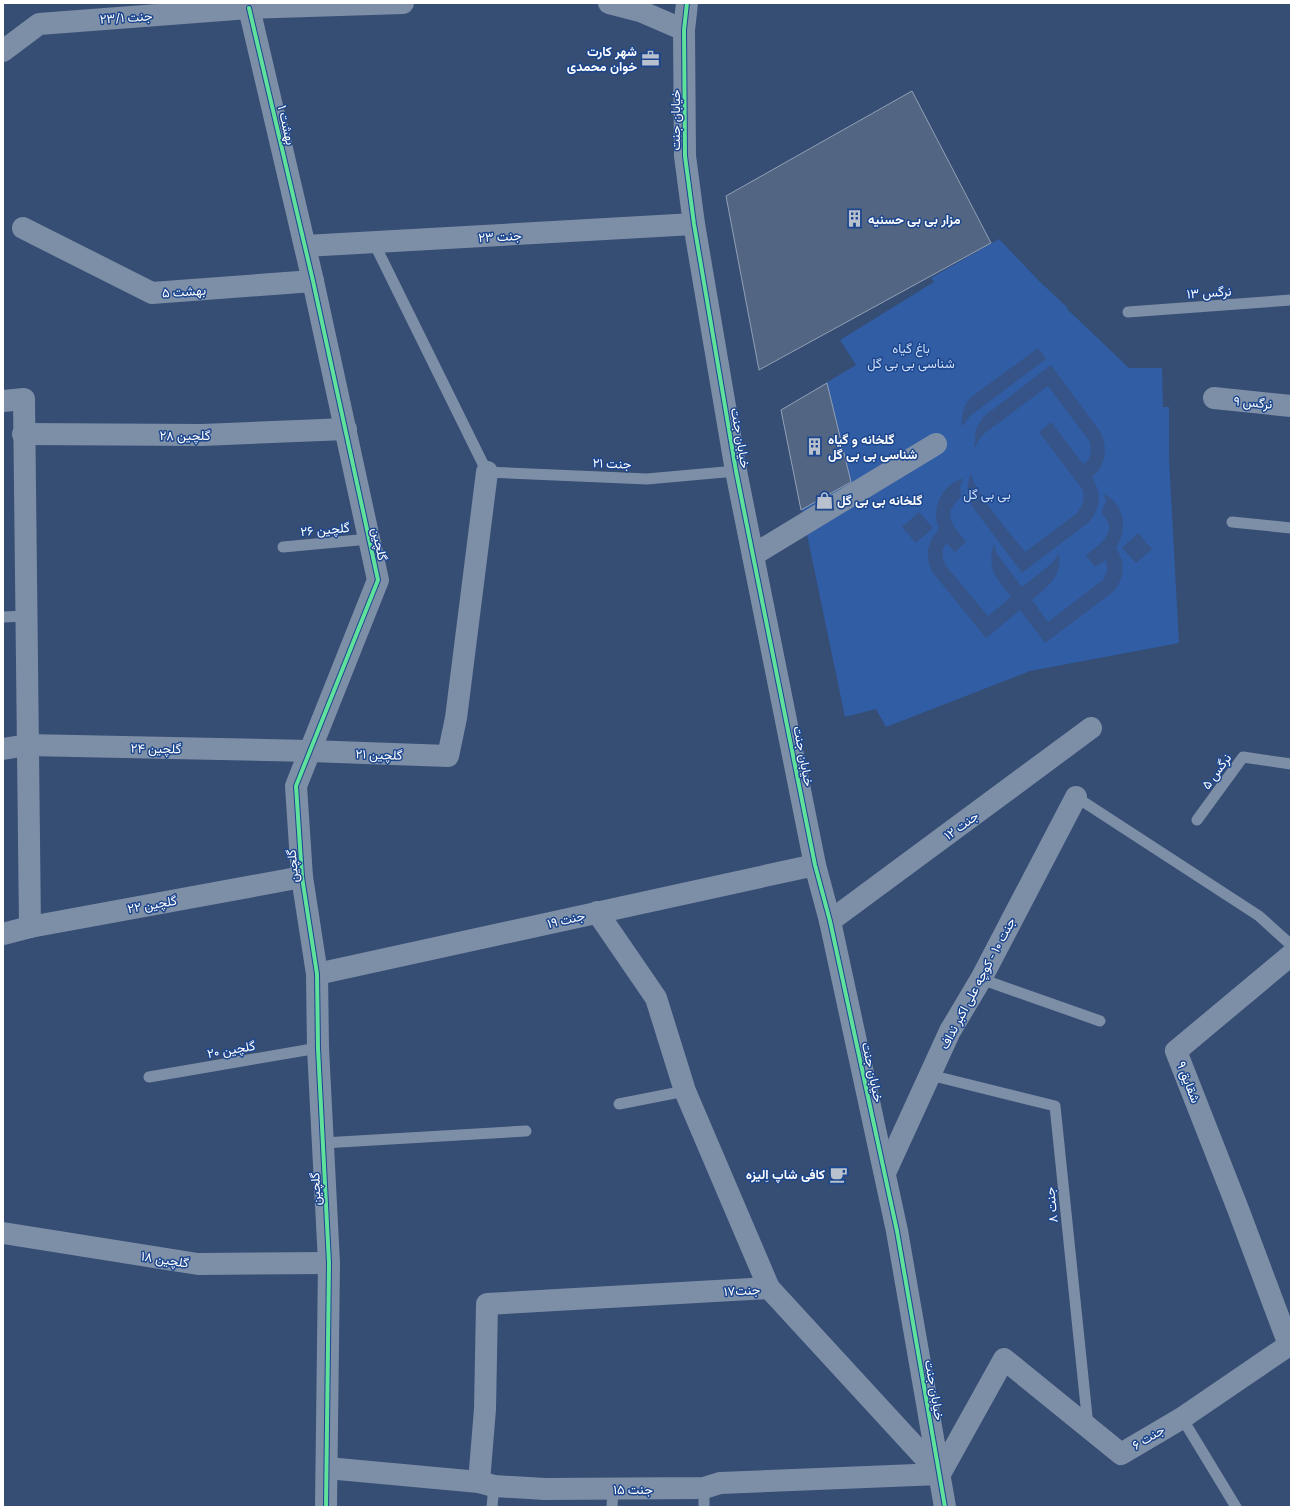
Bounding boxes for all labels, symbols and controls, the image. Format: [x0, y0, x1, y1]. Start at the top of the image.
street label: جنت ۲۳/۱ [99, 8, 153, 27]
place label: شهر کارت خوان محمدی [567, 44, 637, 75]
office icon: شهر کارت خوان محمدی [640, 48, 660, 68]
street label: خیابان جنت [668, 89, 684, 151]
street label: بهشت ۱ [274, 104, 298, 147]
building icon: مزار بی بی حسنیه [845, 209, 865, 229]
place label: مزار بی بی حسنیه [868, 212, 961, 228]
street label: جنت ۲۳ [478, 228, 522, 245]
street label: بهشت ۵ [162, 282, 207, 302]
street label: نرگس ۱۳ [1186, 283, 1232, 303]
park label: باغ گیاه شناسی بی بی گل [867, 341, 955, 372]
street label: نرگس ۹ [1233, 393, 1273, 413]
street label: خیابان جنت [727, 407, 753, 470]
street label: گلچین ۲۸ [160, 428, 211, 445]
place label: گلخانه و گیاه شناسی بی بی گل [828, 432, 917, 462]
building icon: گلخانه و گیاه شناسی بی بی گل [805, 436, 825, 456]
street label: جنت ۲۱ [592, 455, 632, 472]
park label: بی بی گل [963, 487, 1011, 503]
shop icon: گلخانه بی بی گل [814, 490, 834, 510]
place label: گلخانه بی بی گل [837, 493, 922, 508]
street label: گلچین ۲۶ [300, 520, 351, 541]
street label: گلچین [367, 526, 390, 563]
street label: خیابان جنت [789, 725, 817, 788]
street label: گلچین ۲۴ [131, 741, 182, 758]
street label: گلچین ۲۱ [355, 746, 403, 765]
street label: نرگس ۵ [1199, 750, 1235, 793]
street label: جنت ۱۲ [941, 808, 982, 843]
street label: گلچین [284, 848, 303, 883]
street label: گلچین ۲۲ [126, 893, 179, 918]
street label: جنت ۱۹ [546, 908, 587, 931]
street label: جنت ۱۰ - کوچه علی اکبر نداف [936, 915, 1020, 1053]
street label: گلچین ۲۰ [206, 1038, 257, 1063]
street label: خیابان جنت [858, 1041, 886, 1104]
street label: شقایق ۹ [1173, 1059, 1203, 1106]
cafe icon: کافی شاپ اِلیزه [828, 1164, 848, 1184]
place label: کافی شاپ اِلیزه [746, 1167, 825, 1184]
street label: گلچین [307, 1172, 326, 1206]
street label: جنت ۸ [1042, 1186, 1061, 1224]
street label: گلچین ۱۸ [140, 1248, 190, 1273]
street label: جنت۱۷ [723, 1282, 761, 1299]
street label: خیابان جنت [921, 1359, 947, 1422]
street label: جنت ۶ [1130, 1422, 1167, 1453]
street label: جنت ۱۵ [613, 1482, 653, 1497]

